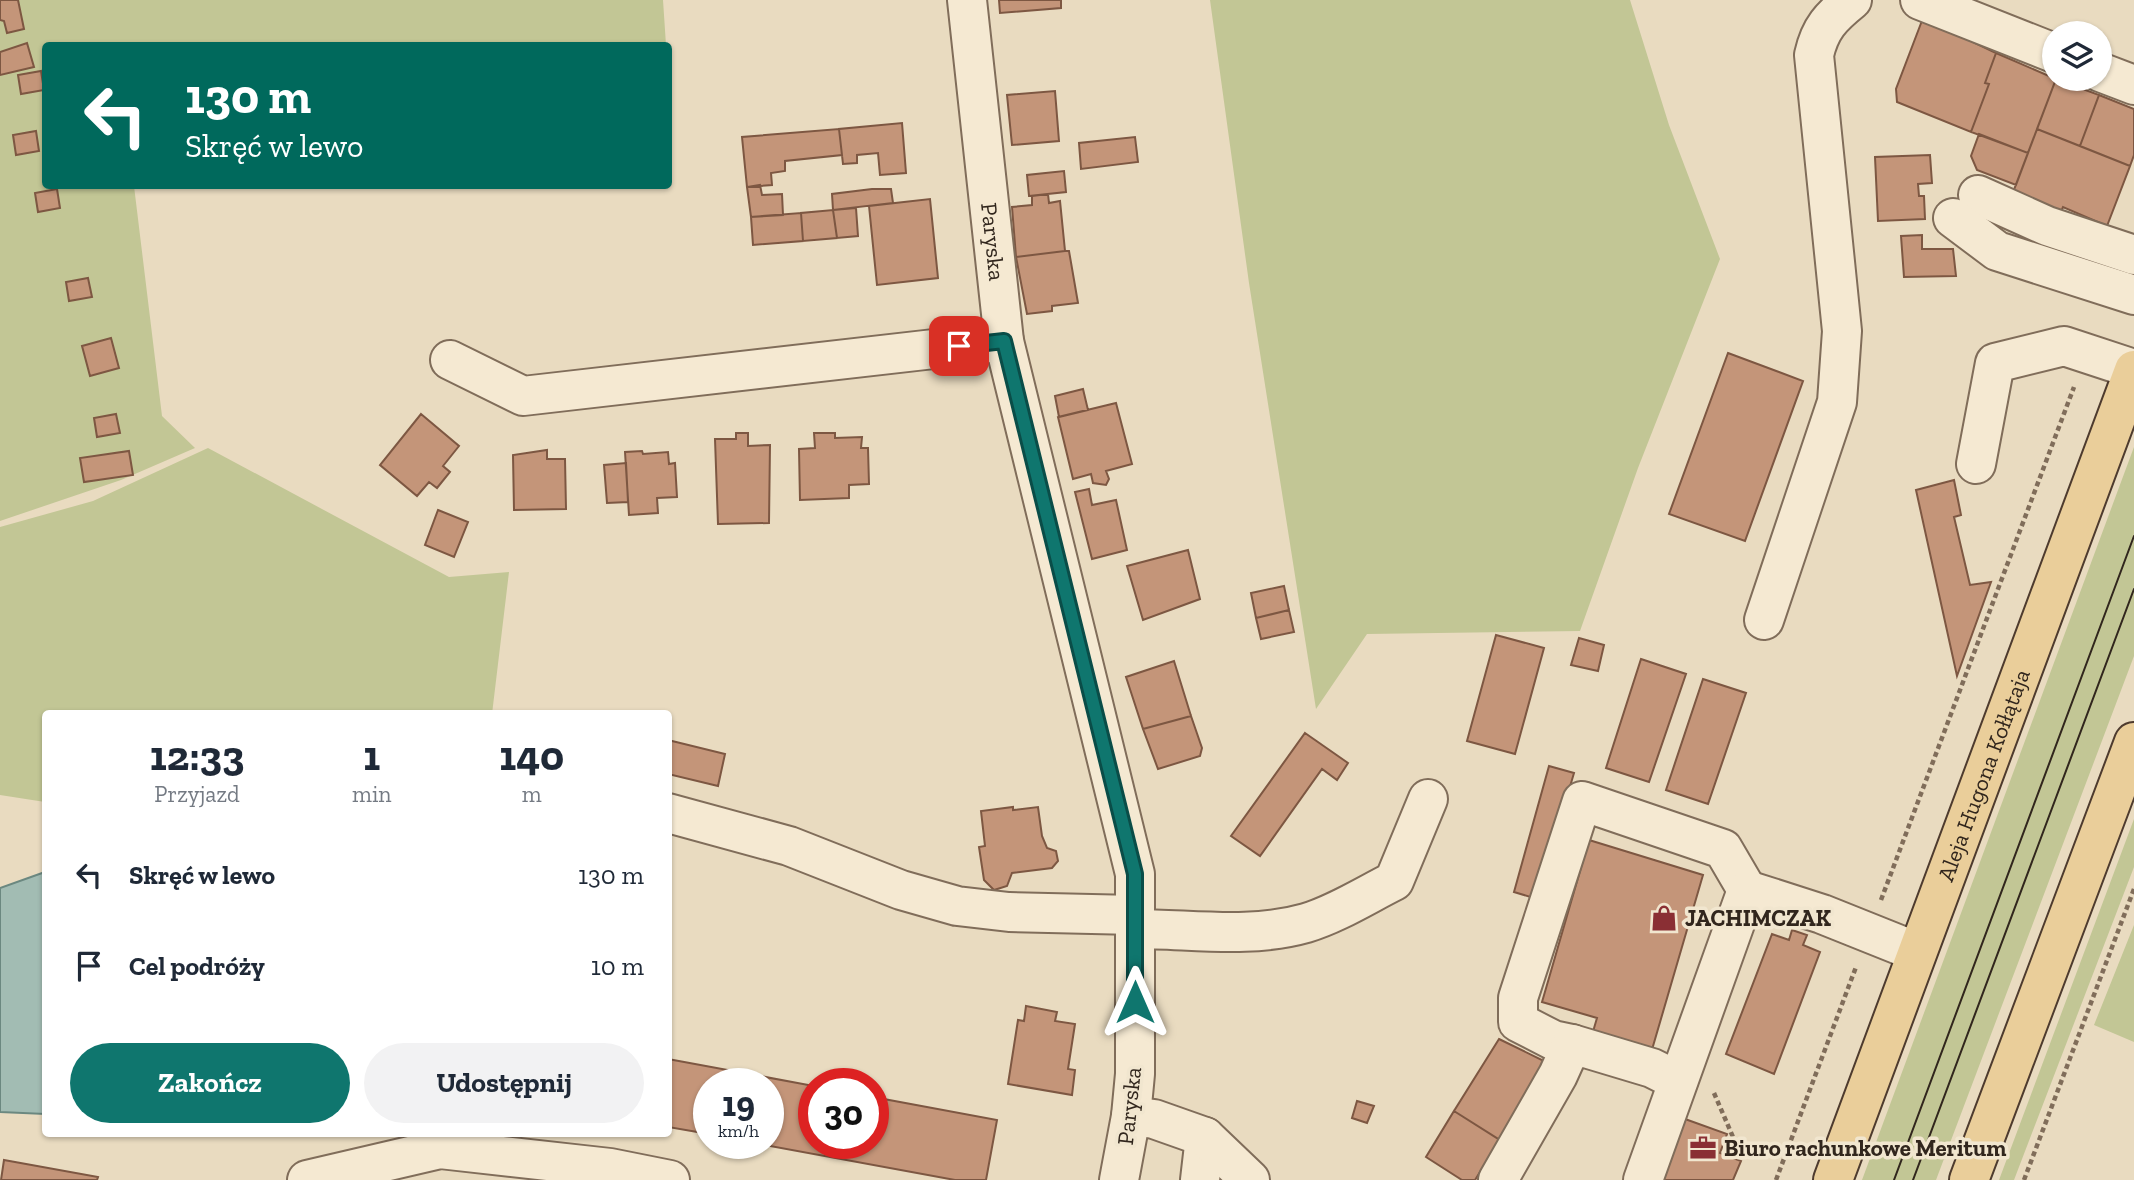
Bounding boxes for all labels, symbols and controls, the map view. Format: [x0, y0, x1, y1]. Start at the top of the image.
map controls [2042, 21, 2112, 91]
button: layers [2042, 21, 2112, 91]
text: 130 m [185, 67, 311, 126]
icon: left [70, 70, 161, 161]
text: Skręć w lewo [185, 127, 363, 165]
street label: Paryska [975, 201, 1011, 282]
pin [929, 316, 989, 376]
icon: arrive [940, 327, 978, 365]
street label: Aleja Hugona Kołłątaja [1931, 665, 2036, 885]
text: 12:33 [150, 730, 244, 781]
text: 1 [363, 730, 380, 781]
text: 140 [499, 730, 564, 781]
text: Przyjazd [154, 780, 240, 808]
text: min [352, 780, 392, 808]
text: m [522, 780, 542, 808]
icon: left [70, 856, 108, 894]
text: Skręć w lewo [129, 859, 275, 891]
text: 130 m [578, 859, 644, 891]
shop icon: JACHIMCZAK [1649, 903, 1679, 933]
place label: JACHIMCZAK [1685, 904, 1831, 932]
icon: arrive [70, 947, 108, 985]
text: Cel podróży [129, 950, 265, 982]
text: 10 m [591, 950, 644, 982]
position arrow [1098, 965, 1172, 1039]
button: Zakończ [70, 1043, 350, 1123]
button: Udostępnij [364, 1043, 644, 1123]
street label: Paryska [1111, 1066, 1147, 1146]
speed limit sign: 30 [798, 1068, 889, 1159]
text: 19 [722, 1083, 755, 1125]
text: km/h [718, 1120, 759, 1142]
office icon: Biuro rachunkowe Meritum [1688, 1133, 1718, 1163]
place label: Biuro rachunkowe Meritum [1724, 1134, 2006, 1162]

